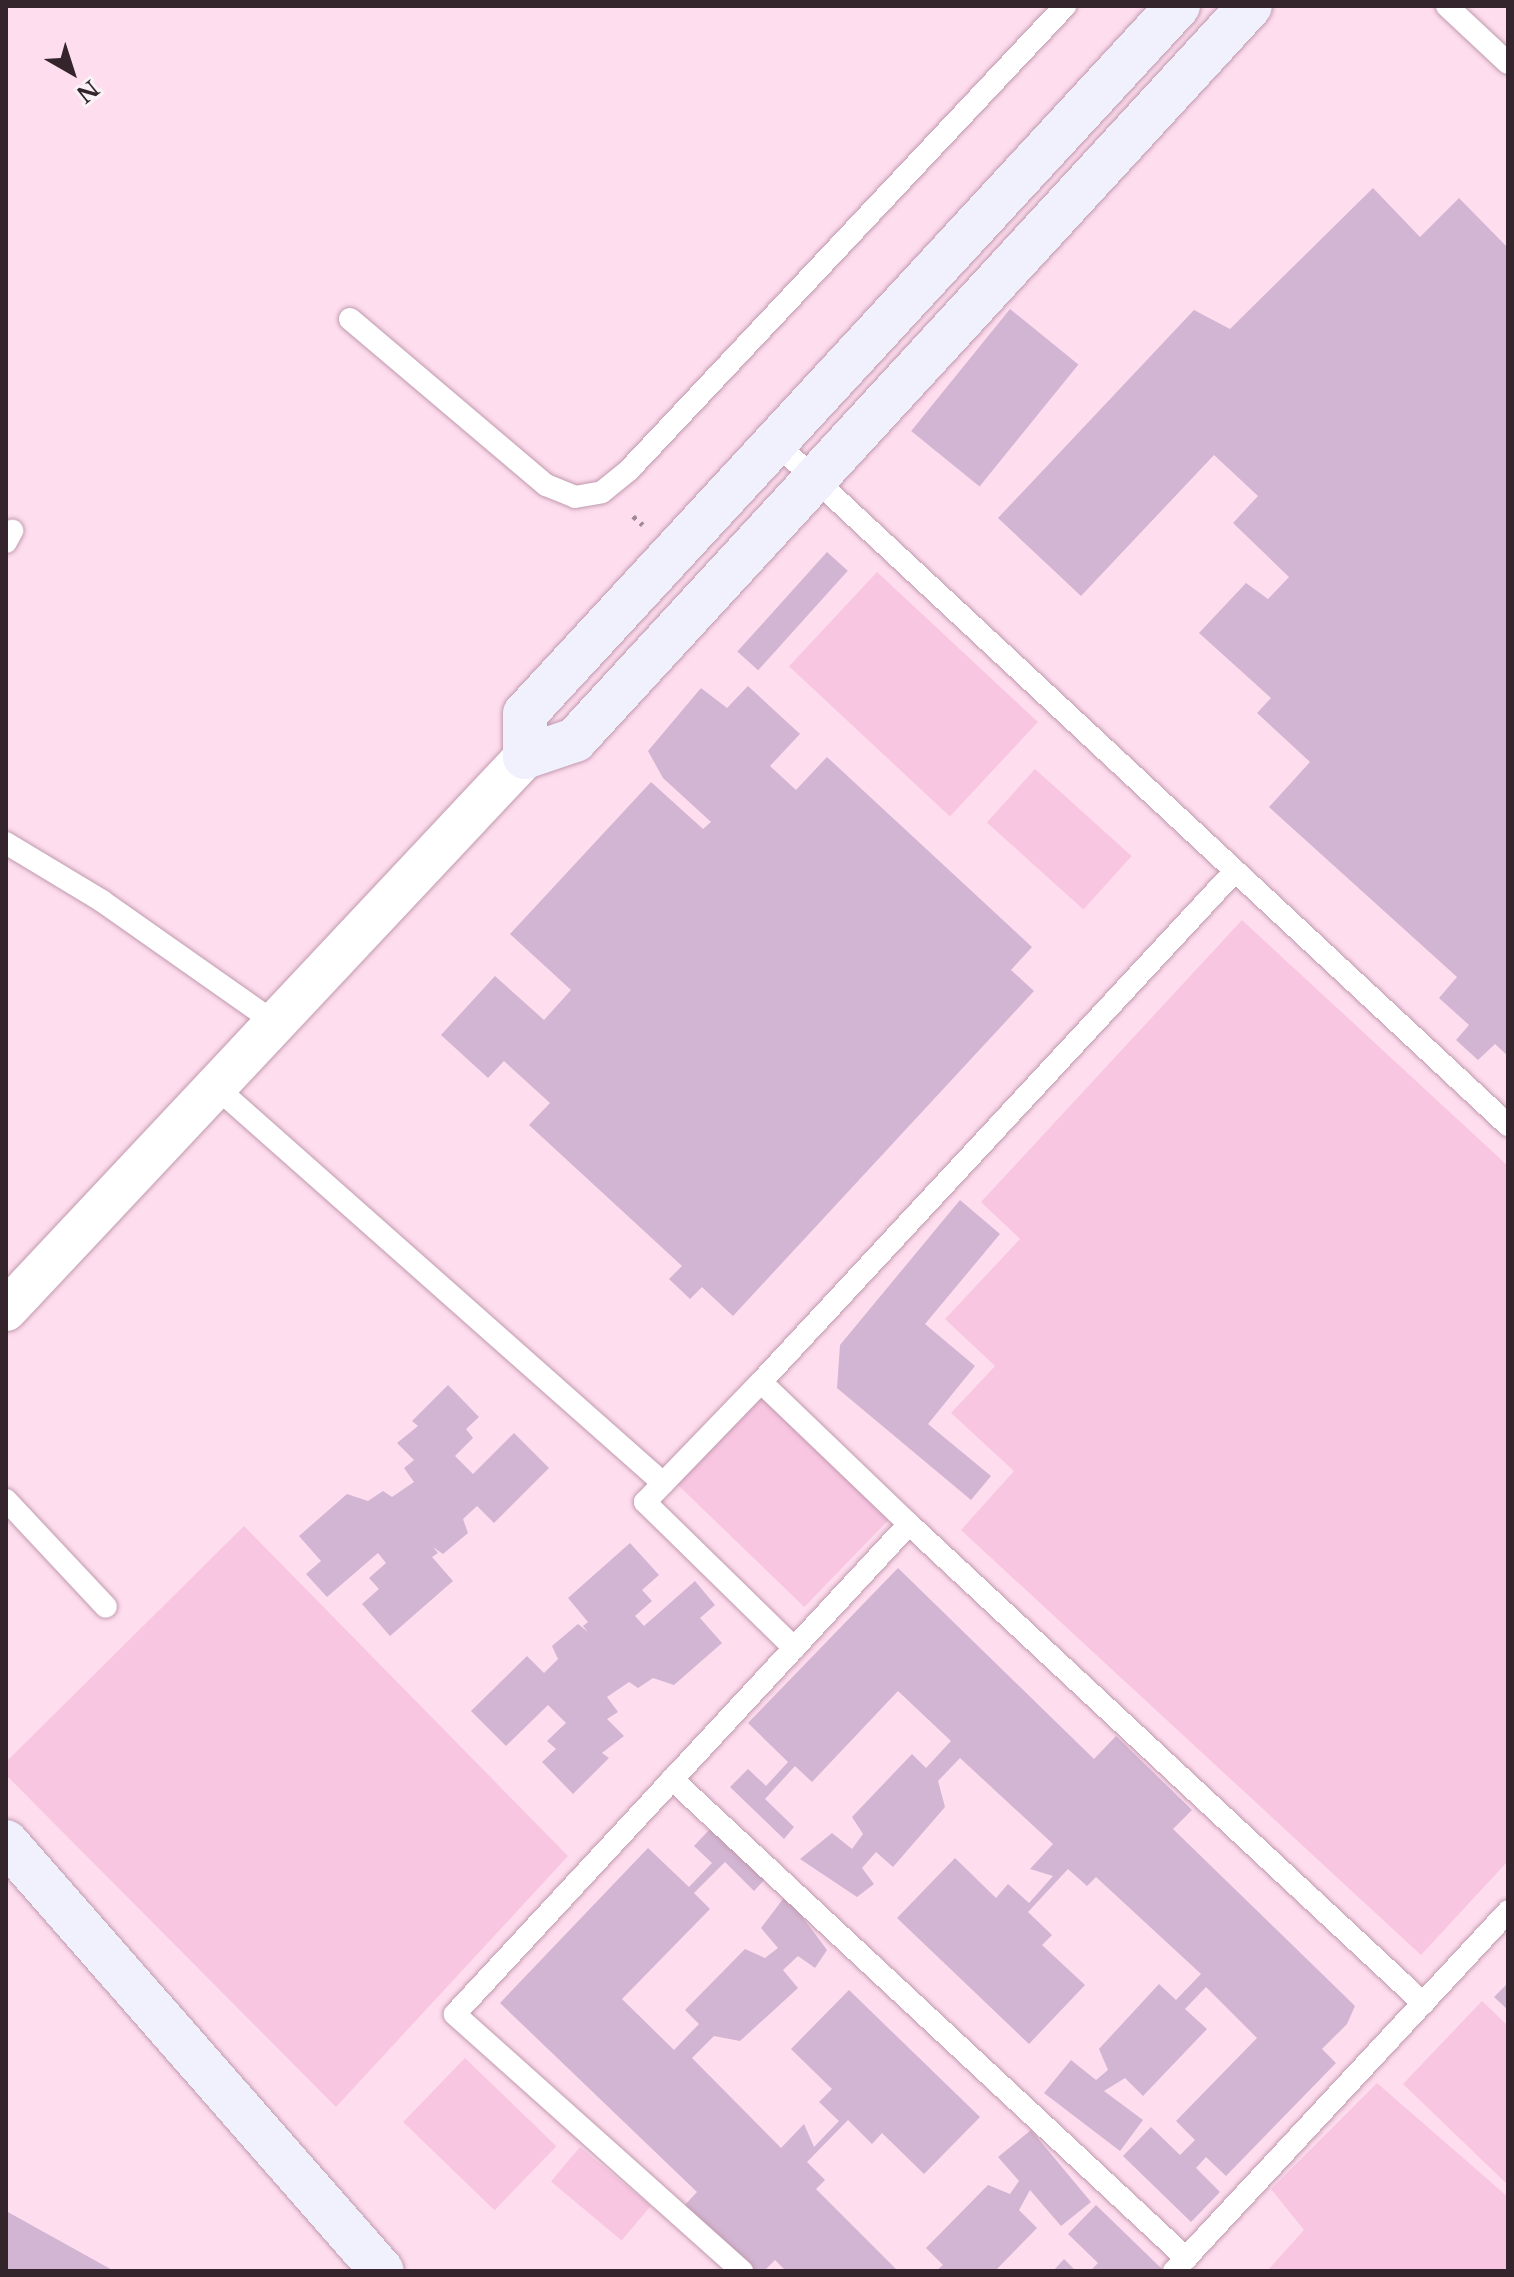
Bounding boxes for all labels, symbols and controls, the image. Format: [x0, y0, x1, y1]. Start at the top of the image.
north arrow [32, 32, 112, 112]
text: N [71, 74, 104, 108]

